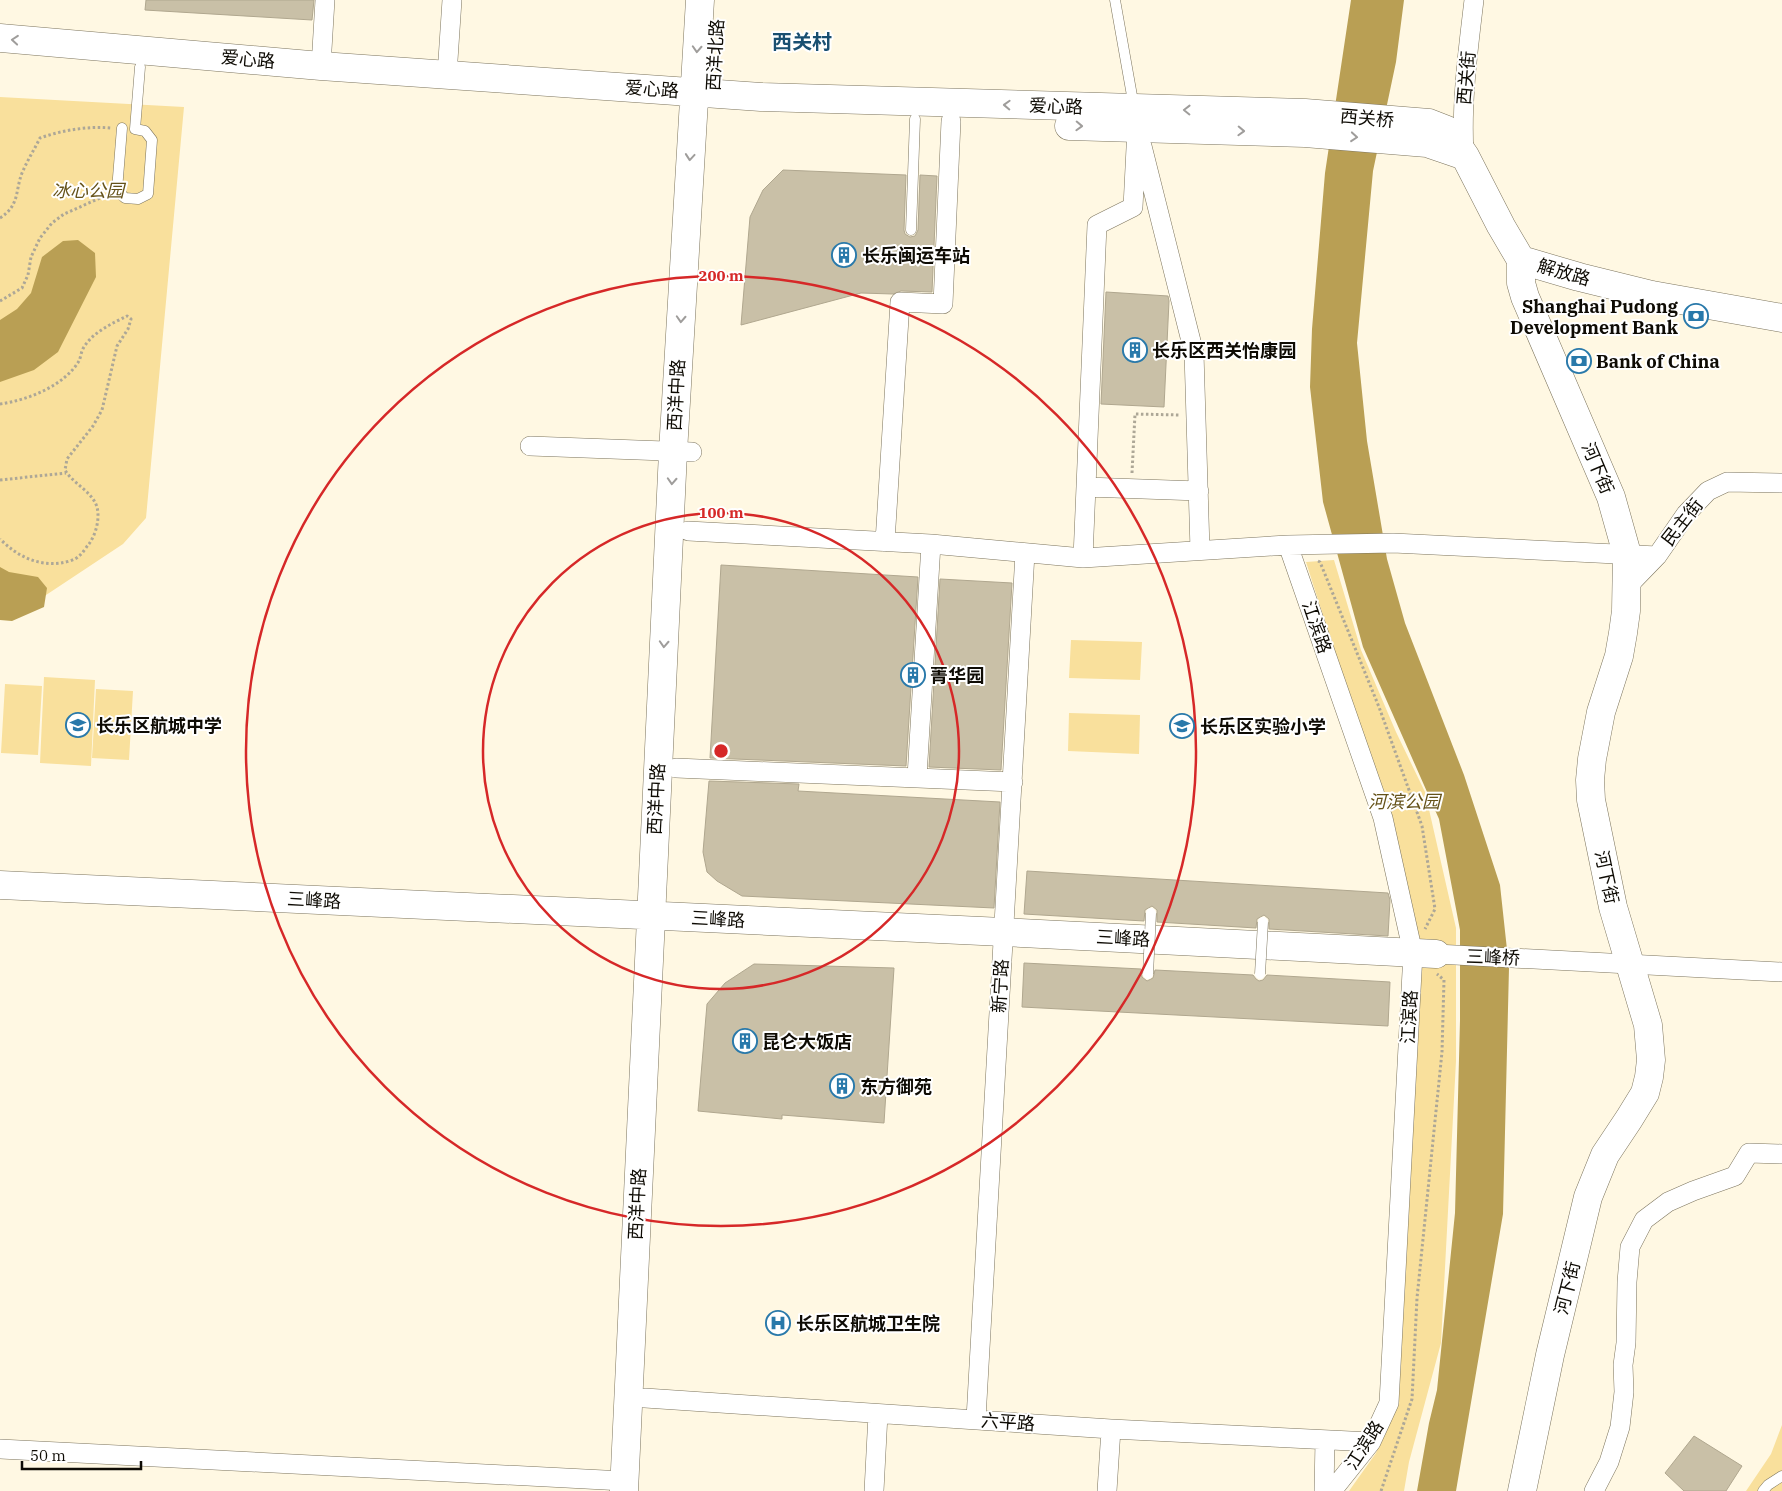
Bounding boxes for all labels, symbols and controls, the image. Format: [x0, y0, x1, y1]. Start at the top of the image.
street label: 西洋北路 [702, 18, 728, 92]
district label: 西关村 [772, 28, 832, 55]
one-way arrow [10, 34, 18, 45]
street label: 爱心路 [220, 45, 276, 73]
one-way arrow [692, 45, 703, 53]
street label: 西关街 [1452, 50, 1480, 106]
street label: 爱心路 [624, 76, 680, 102]
street label: 爱心路 [1029, 94, 1083, 118]
one-way arrow [1002, 99, 1010, 110]
street label: 西关桥 [1339, 104, 1395, 132]
one-way arrow [1182, 105, 1190, 115]
one-way arrow [1076, 121, 1083, 131]
one-way arrow [1238, 126, 1246, 137]
one-way arrow [1350, 131, 1358, 142]
one-way arrow [685, 153, 696, 161]
park label: 冰心公园 [52, 179, 127, 202]
building icon: 长乐闽运车站 [831, 242, 857, 268]
place label: 长乐闽运车站 [862, 244, 970, 267]
street label: 解放路 [1535, 254, 1593, 290]
text: 200 m [698, 266, 744, 285]
place label: Shanghai Pudong Development Bank [1510, 295, 1679, 339]
bank icon: Shanghai Pudong Development Bank [1683, 303, 1709, 329]
one-way arrow [675, 315, 686, 323]
building icon: 长乐区西关怡康园 [1122, 337, 1148, 363]
place label: 长乐区西关怡康园 [1152, 339, 1296, 362]
bank icon: Bank of China [1566, 348, 1592, 374]
place label: Bank of China [1596, 350, 1720, 373]
street label: 西洋中路 [663, 358, 689, 432]
street label: 河下街 [1577, 439, 1619, 497]
one-way arrow [666, 478, 677, 486]
street label: 民主街 [1656, 494, 1708, 550]
text: 100 m [698, 503, 744, 522]
street label: 江滨路 [1297, 598, 1337, 656]
one-way arrow [658, 640, 669, 648]
building icon: 菁华园 [900, 662, 926, 688]
place label: 菁华园 [930, 664, 984, 687]
school or university icon: 长乐区航城中学 [65, 712, 91, 738]
school or university icon: 长乐区实验小学 [1169, 713, 1195, 739]
place label: 长乐区航城中学 [96, 714, 222, 737]
place label: 长乐区实验小学 [1200, 715, 1326, 738]
centre of rings [712, 742, 730, 760]
street label: 西洋中路 [643, 762, 669, 836]
park label: 河滨公园 [1368, 790, 1443, 813]
street label: 河下街 [1590, 848, 1624, 906]
street label: 三峰路 [286, 887, 342, 913]
street label: 三峰路 [690, 906, 746, 932]
street label: 三峰路 [1095, 925, 1151, 951]
street label: 三峰桥 [1466, 945, 1520, 969]
street label: 新宁路 [987, 958, 1013, 1014]
street label: 江滨路 [1396, 989, 1422, 1045]
building icon: 昆仑大饭店 [732, 1028, 758, 1054]
place label: 昆仑大饭店 [762, 1030, 852, 1053]
building icon: 东方御苑 [829, 1073, 855, 1099]
place label: 东方御苑 [860, 1075, 932, 1098]
street label: 西洋中路 [624, 1167, 650, 1241]
street label: 河下街 [1549, 1259, 1585, 1317]
hospital icon: 长乐区航城卫生院 [765, 1310, 791, 1336]
place label: 长乐区航城卫生院 [796, 1312, 940, 1335]
street label: 六平路 [980, 1409, 1036, 1435]
street label: 江滨路 [1340, 1416, 1388, 1474]
scale bar [22, 1438, 141, 1470]
text: 50 m [30, 1446, 66, 1465]

